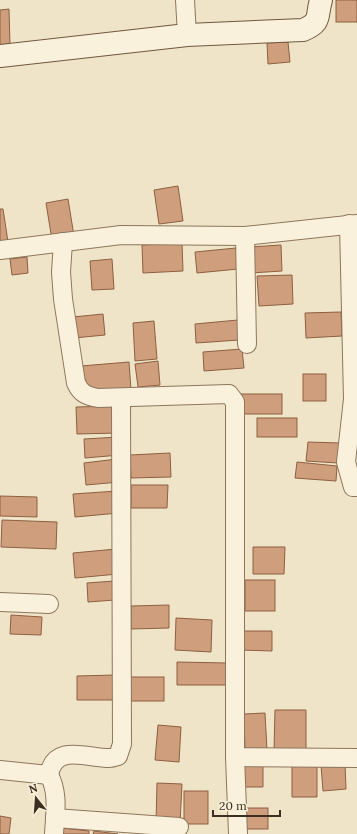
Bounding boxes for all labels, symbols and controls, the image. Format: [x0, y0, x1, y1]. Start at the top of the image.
north arrow [16, 778, 56, 818]
text: N [27, 780, 40, 796]
scale bar [213, 792, 280, 818]
text: 20 m [219, 798, 247, 813]

